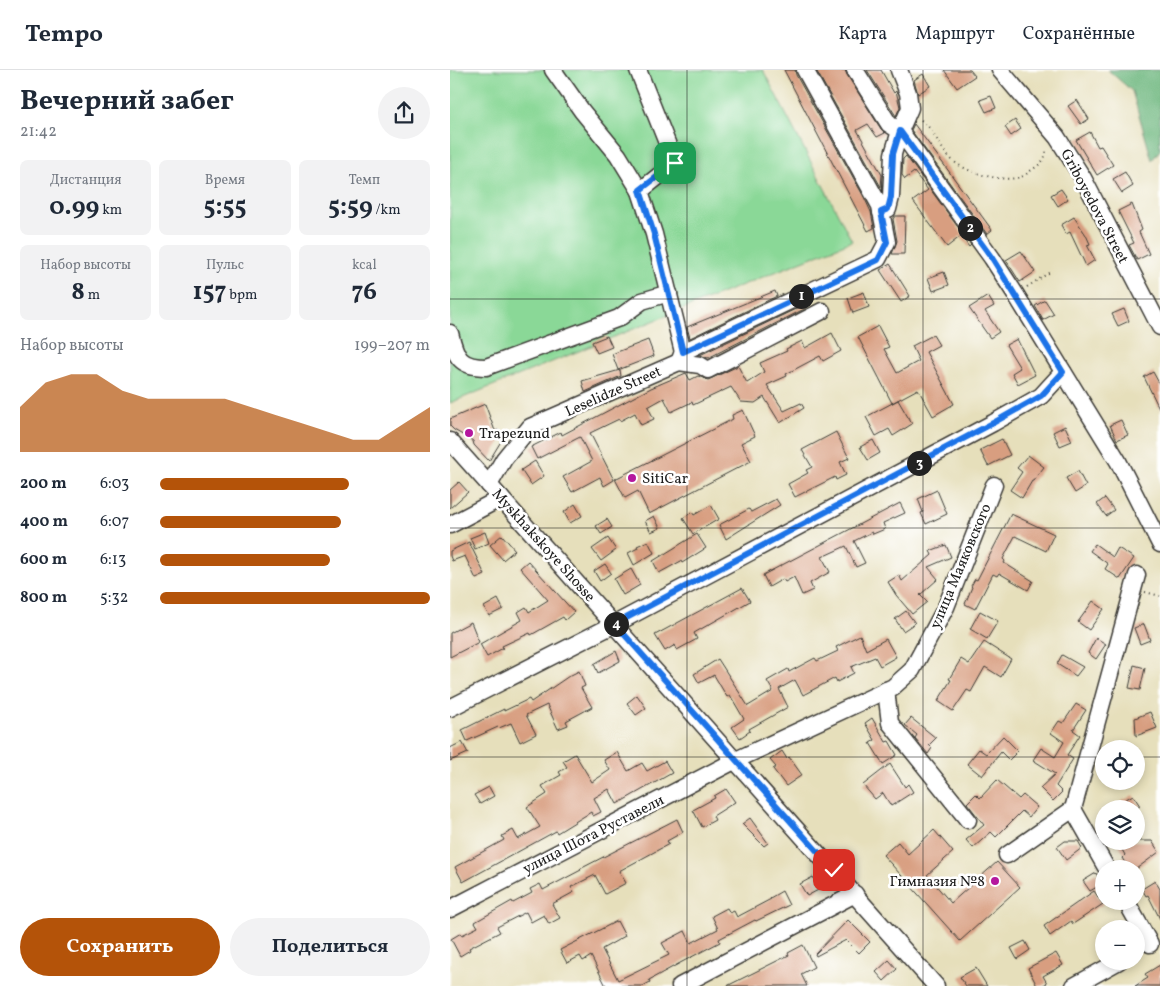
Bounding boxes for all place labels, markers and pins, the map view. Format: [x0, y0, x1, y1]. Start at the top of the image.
pin [654, 142, 696, 184]
pin: 2 [958, 216, 982, 240]
pin: 1 [788, 284, 814, 308]
place label: Trapezund [479, 424, 550, 445]
marker: Trapezund [463, 427, 475, 439]
pin: 3 [906, 450, 932, 476]
place label: SitiCar [642, 469, 688, 490]
marker: SitiCar [626, 472, 638, 484]
pin: 4 [604, 612, 628, 636]
pin [813, 849, 855, 891]
place label: Гимназия №8 [890, 872, 985, 893]
marker: Гимназия №8 [989, 875, 1001, 887]

